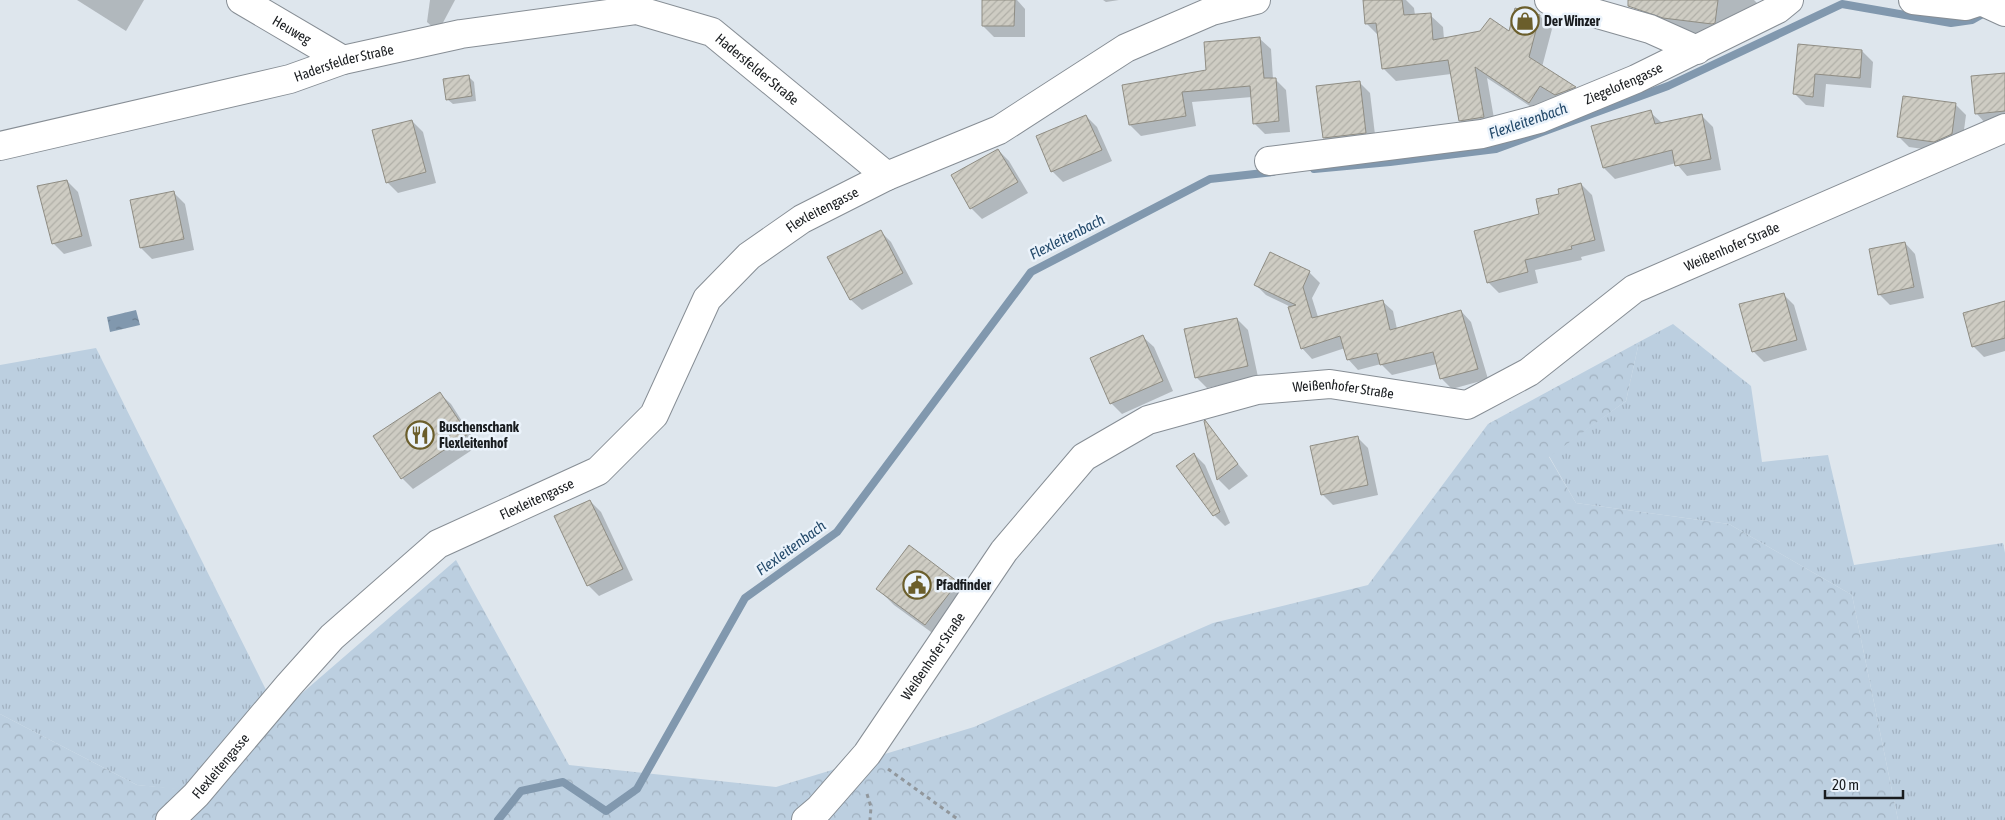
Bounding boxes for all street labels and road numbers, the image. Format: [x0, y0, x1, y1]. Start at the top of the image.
street label: Heuweg [270, 12, 314, 47]
street label: Hadersfelder Straße [712, 30, 802, 108]
street label: Hadersfelder Straße [292, 41, 395, 85]
street label: Ziegelofengasse [1582, 59, 1665, 108]
street label: Flexleitengasse [783, 184, 861, 236]
street label: Weißenhofer Straße [1682, 219, 1782, 274]
street label: Weißenhofer Straße [1292, 376, 1395, 402]
street label: Flexleitengasse [497, 475, 576, 523]
street label: Weißenhofer Straße [898, 609, 968, 703]
street label: Flexleitengasse [189, 730, 252, 802]

